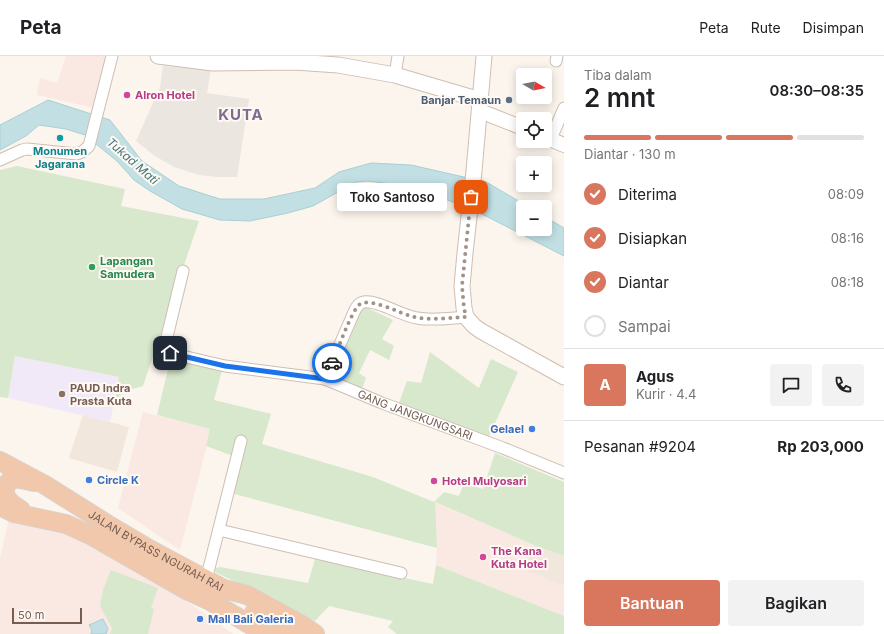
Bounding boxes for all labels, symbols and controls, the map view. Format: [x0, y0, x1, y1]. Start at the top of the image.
text: Peta [20, 16, 62, 39]
text: Peta [699, 19, 729, 36]
text: Rute [751, 19, 781, 36]
text: Disimpan [803, 19, 864, 36]
text: Tiba dalam [584, 67, 652, 83]
north arrow [516, 68, 552, 104]
map controls [516, 68, 552, 236]
text: 08:30–08:35 [770, 81, 864, 100]
text: 2 mnt [584, 82, 655, 113]
place label: Alron Hotel [135, 88, 195, 102]
marker: Alron Hotel [122, 90, 132, 100]
place label: Banjar Temaun [421, 93, 501, 107]
marker: Banjar Temaun [504, 95, 514, 105]
district label: KUTA [218, 105, 264, 124]
button: locate [516, 112, 552, 148]
marker: Monumen Jagarana [55, 133, 65, 143]
water label: Tukad Mati [104, 135, 163, 188]
place label: Monumen Jagarana [33, 144, 87, 171]
text: Diantar · 130 m [584, 146, 676, 162]
button: + [516, 156, 552, 192]
pin [454, 180, 488, 214]
callout: Toko Santoso [337, 183, 447, 211]
icon: check [584, 183, 606, 205]
text: Diterima [618, 185, 677, 204]
icon: bag [460, 186, 482, 208]
text: 08:09 [828, 186, 864, 202]
text: Toko Santoso [349, 189, 435, 205]
button: − [516, 200, 552, 236]
icon: check [584, 227, 606, 249]
text: Disiapkan [618, 229, 687, 248]
text: 08:16 [831, 230, 864, 246]
place label: Lapangan Samudera [100, 254, 155, 281]
marker: Lapangan Samudera [87, 262, 97, 272]
icon: check [584, 271, 606, 293]
text: Diantar [618, 273, 669, 292]
text: 08:18 [831, 274, 864, 290]
text: Sampai [618, 317, 671, 336]
pin [153, 336, 187, 370]
icon: home [159, 342, 181, 364]
courier [312, 343, 352, 383]
icon: car [321, 352, 343, 374]
button: chat [770, 364, 812, 406]
button: phone [822, 364, 864, 406]
text: Agus [636, 367, 674, 386]
text: A [599, 375, 611, 394]
place label: PAUD Indra Prasta Kuta [70, 381, 132, 408]
text: Kurir · 4.4 [636, 386, 696, 402]
street label: GANG JANGKUNGSARI [355, 387, 475, 443]
marker: PAUD Indra Prasta Kuta [57, 389, 67, 399]
place label: Gelael [490, 422, 524, 436]
marker: Gelael [527, 424, 537, 434]
text: Pesanan #9204 [584, 437, 696, 456]
text: Rp 203,000 [777, 437, 864, 456]
place label: Circle K [97, 473, 139, 487]
place label: Hotel Mulyosari [442, 474, 526, 488]
marker: Circle K [84, 475, 94, 485]
marker: Hotel Mulyosari [429, 476, 439, 486]
street label: JALAN BYPASS NGURAH RAI [86, 507, 226, 594]
place label: The Kana Kuta Hotel [491, 544, 547, 571]
marker: The Kana Kuta Hotel [478, 552, 488, 562]
button: Bantuan [584, 580, 720, 626]
button: Bagikan [728, 580, 864, 626]
scale bar [12, 606, 82, 625]
text: 50 m [18, 608, 44, 622]
place label: Mall Bali Galeria [208, 612, 294, 626]
marker: Mall Bali Galeria [195, 614, 205, 624]

